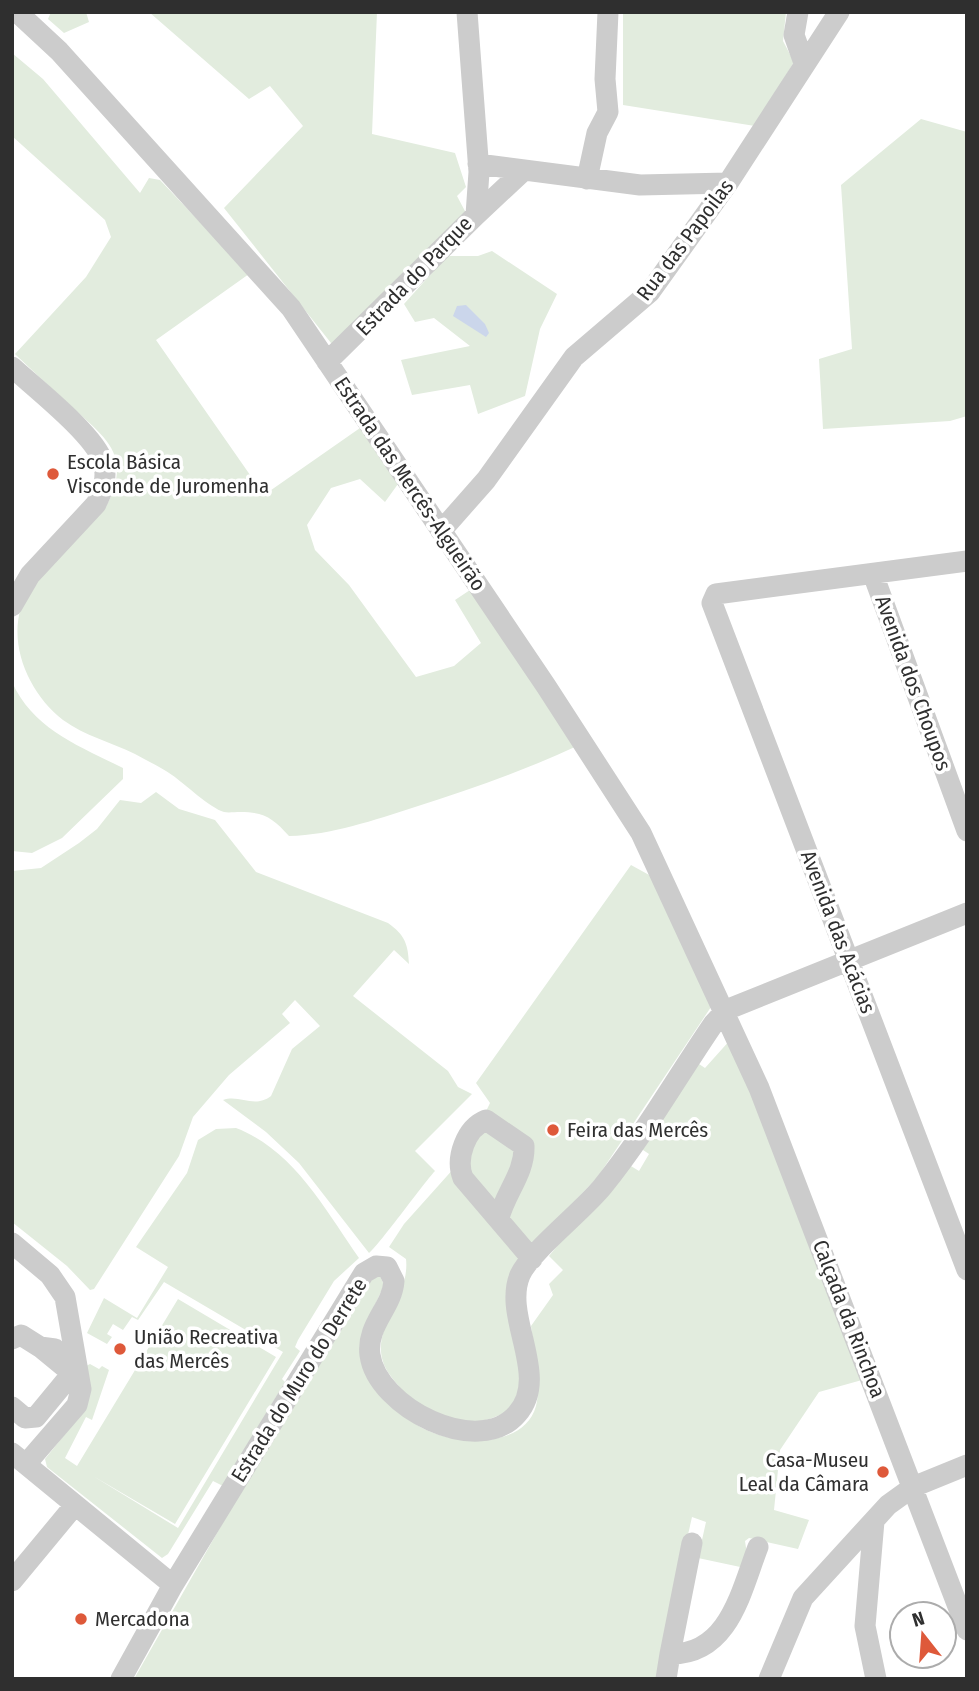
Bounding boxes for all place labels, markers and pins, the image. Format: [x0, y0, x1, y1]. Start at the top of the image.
place label: Escola Básica Visconde de Juromenha [67, 449, 269, 499]
marker: Escola Básica Visconde de Juromenha [45, 466, 61, 482]
place label: Feira das Mercês [567, 1117, 708, 1143]
marker: Feira das Mercês [545, 1122, 561, 1138]
place label: União Recreativa das Mercês [134, 1324, 278, 1374]
marker: União Recreativa das Mercês [112, 1341, 128, 1357]
place label: Casa-Museu Leal da Câmara [739, 1447, 869, 1497]
marker: Casa-Museu Leal da Câmara [875, 1464, 891, 1480]
place label: Mercadona [95, 1606, 190, 1632]
marker: Mercadona [73, 1611, 89, 1627]

